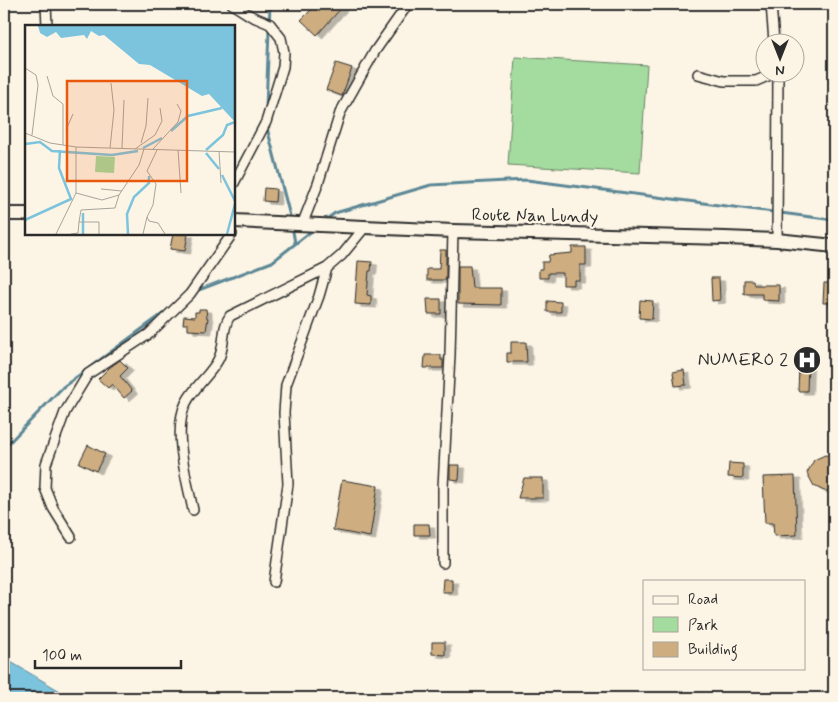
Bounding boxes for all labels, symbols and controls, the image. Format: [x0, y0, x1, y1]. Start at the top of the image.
inset map [25, 25, 235, 235]
north arrow [756, 32, 806, 82]
text: N [775, 61, 785, 79]
street label: Route Nan Lundy [471, 203, 599, 229]
hospital icon: NUMERO 2 [792, 345, 822, 375]
place label: NUMERO 2 [698, 348, 788, 372]
legend [643, 580, 806, 670]
text: Road [688, 590, 718, 610]
text: Park [688, 616, 718, 636]
scale bar [35, 637, 181, 669]
text: Building [688, 640, 738, 661]
text: 100 m [42, 646, 82, 666]

